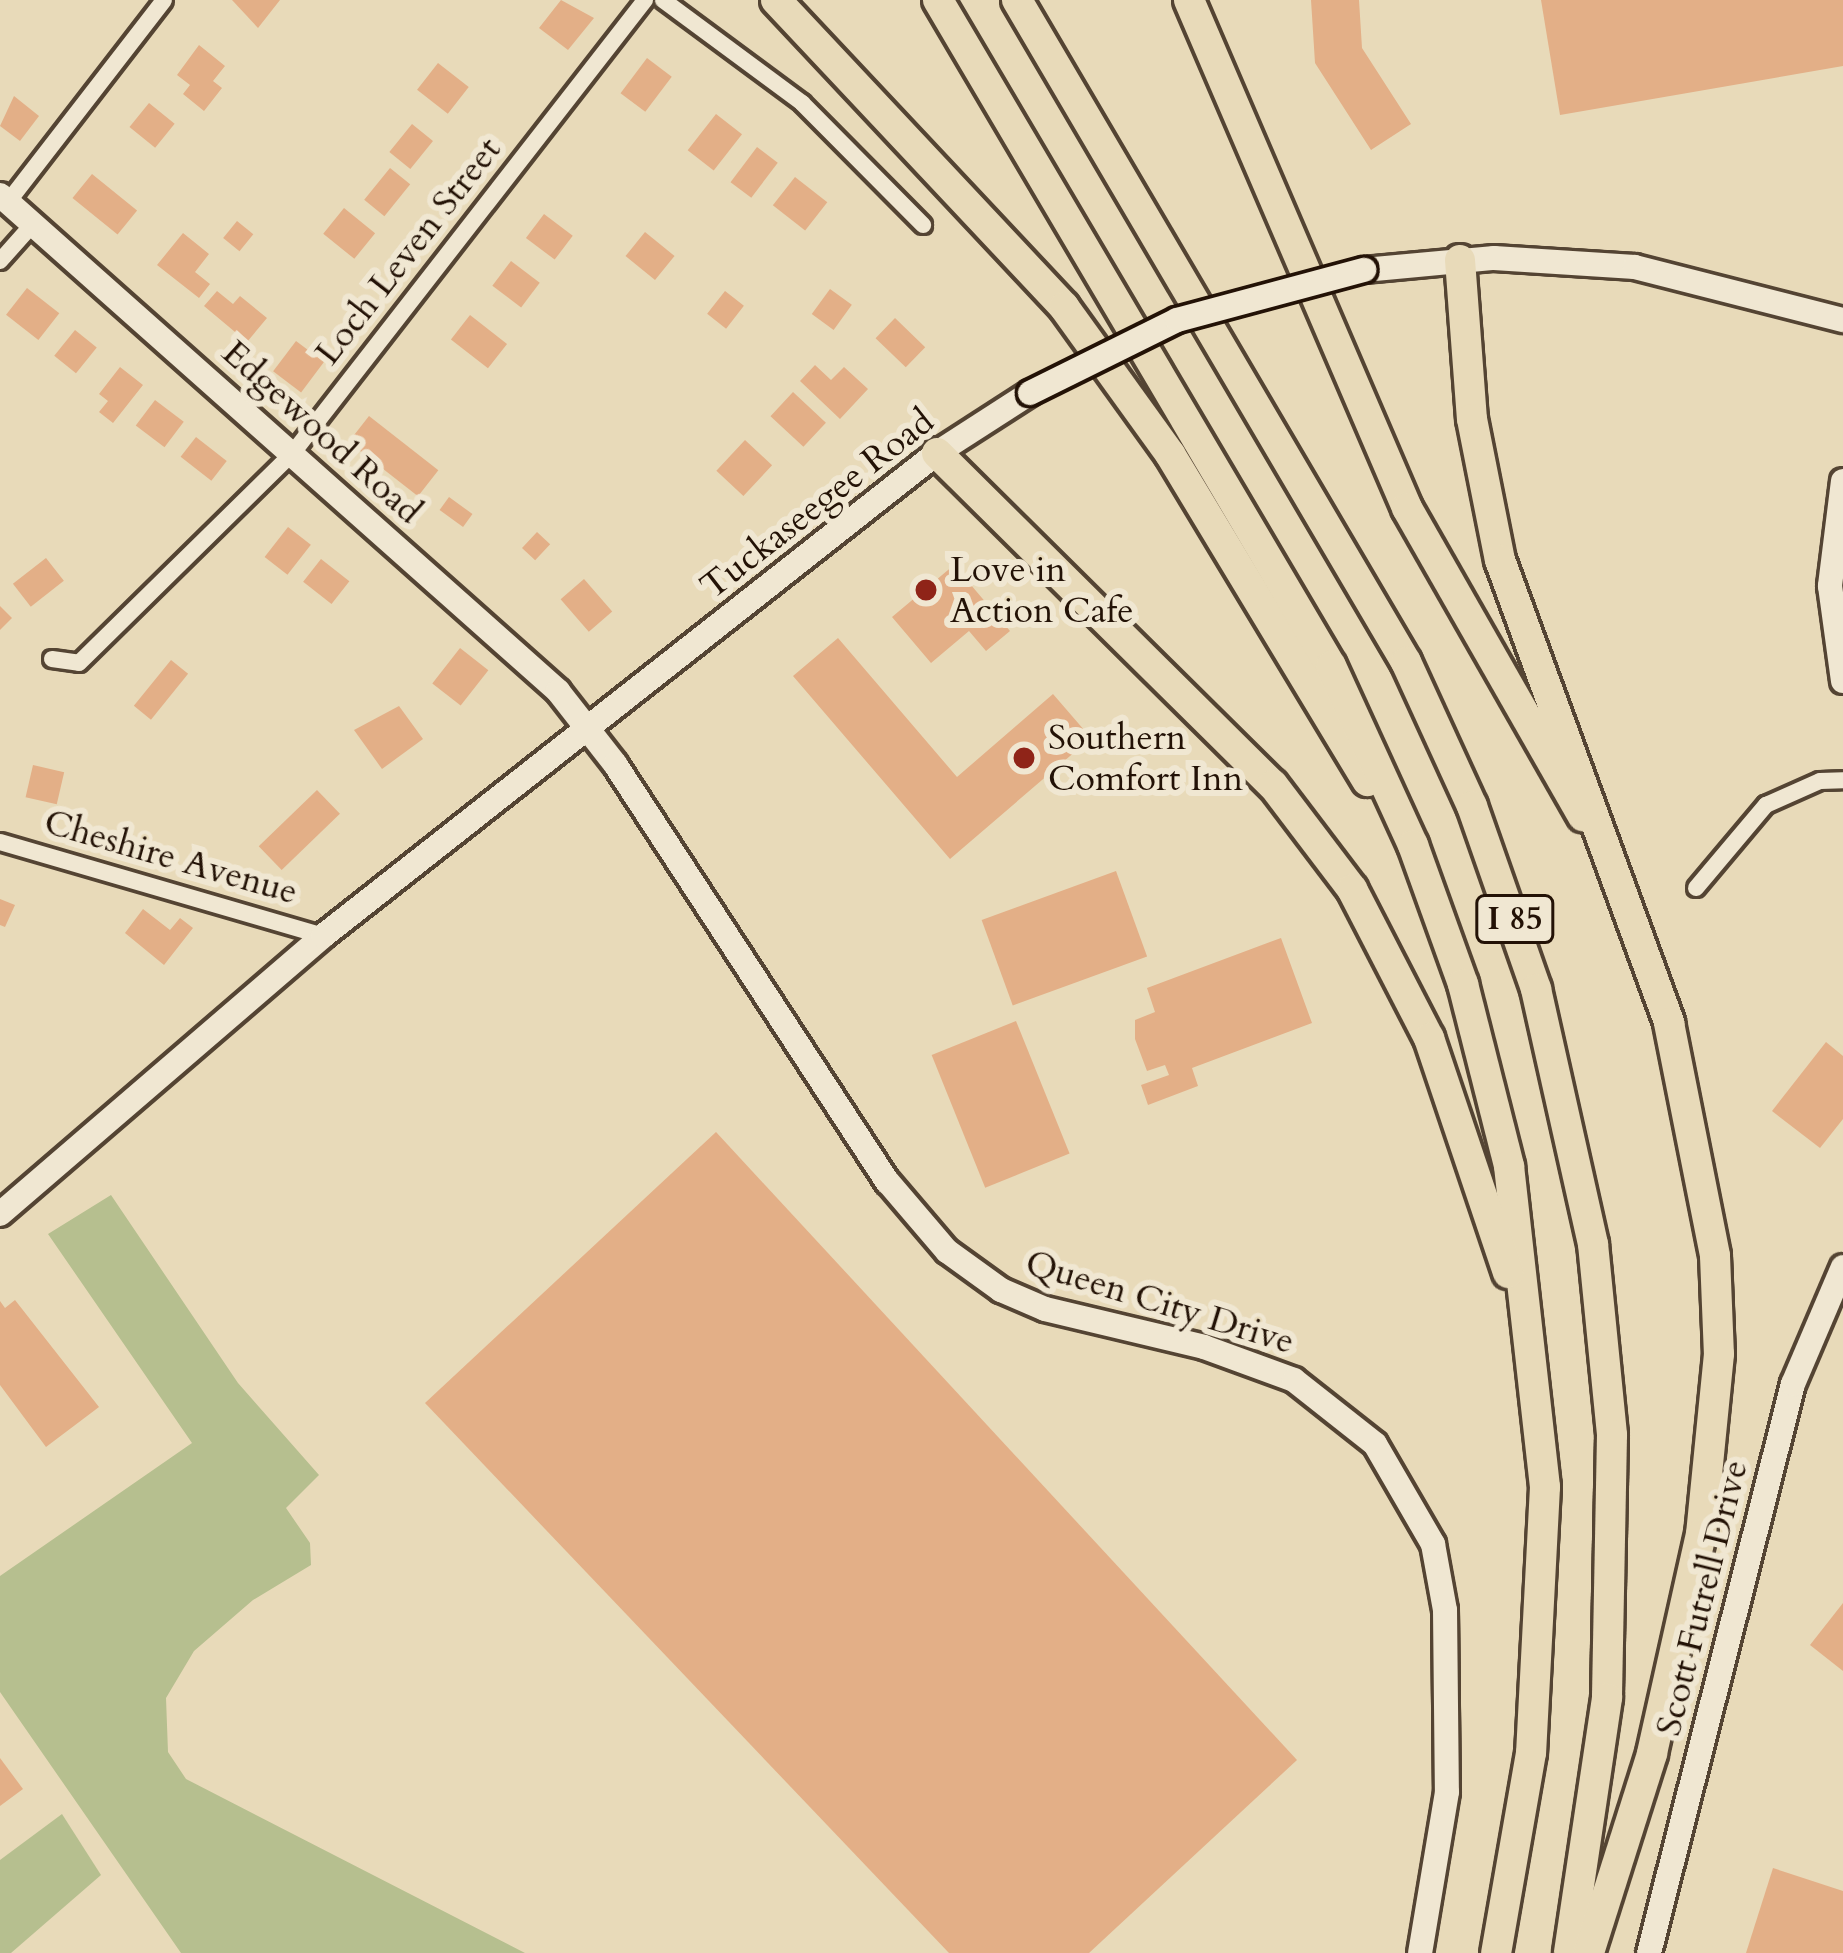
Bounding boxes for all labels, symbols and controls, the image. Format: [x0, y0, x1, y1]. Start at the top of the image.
street label: Loch Leven Street [306, 129, 510, 373]
street label: Edgewood Road [213, 331, 431, 533]
street label: Tuckaseegee Road [692, 400, 942, 608]
place label: Love in Action Cafe [950, 547, 1134, 632]
marker: Love in Action Cafe [913, 577, 939, 603]
place label: Southern Comfort Inn [1048, 715, 1243, 800]
marker: Southern Comfort Inn [1011, 745, 1037, 771]
street label: Cheshire Avenue [39, 800, 303, 914]
road number: I 85 [1473, 892, 1557, 946]
street label: Queen City Drive [1021, 1241, 1299, 1363]
street label: Scott Futrell Drive [1647, 1456, 1757, 1740]

